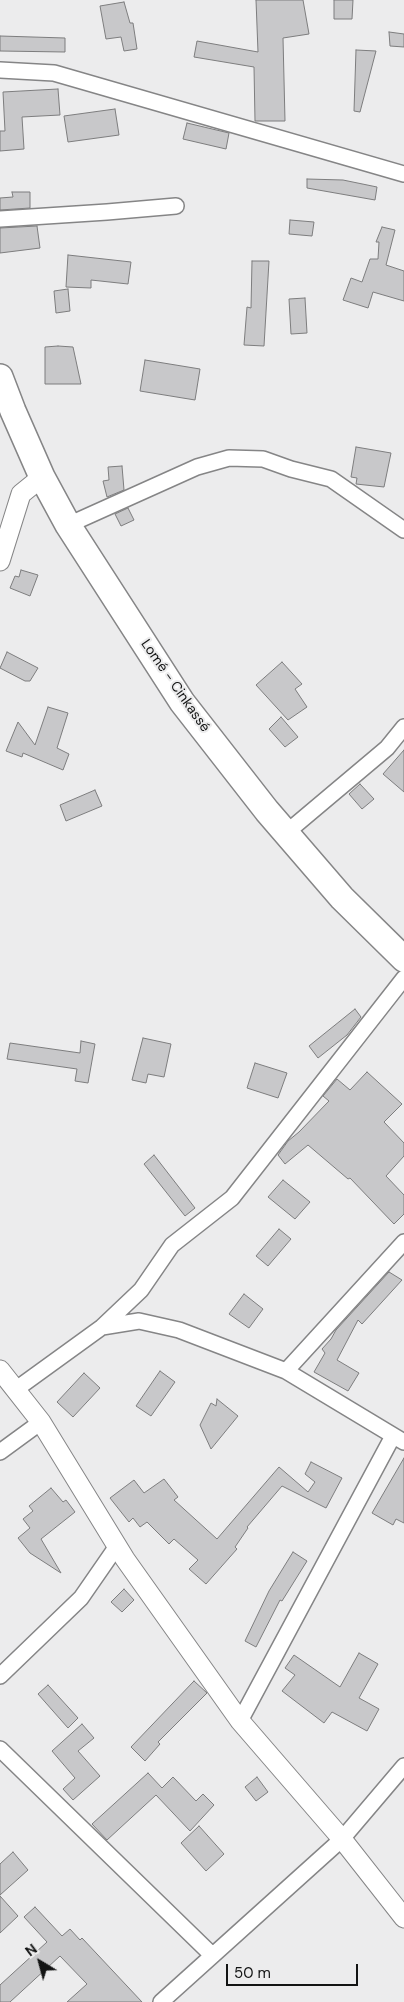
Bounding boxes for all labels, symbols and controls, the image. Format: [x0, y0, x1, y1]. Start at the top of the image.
street label: Lomé - Cinkassé [137, 637, 213, 735]
north arrow [15, 1937, 65, 1987]
text: N [21, 1940, 40, 1960]
scale bar [229, 1954, 362, 1986]
text: 50 m [234, 1963, 271, 1983]

